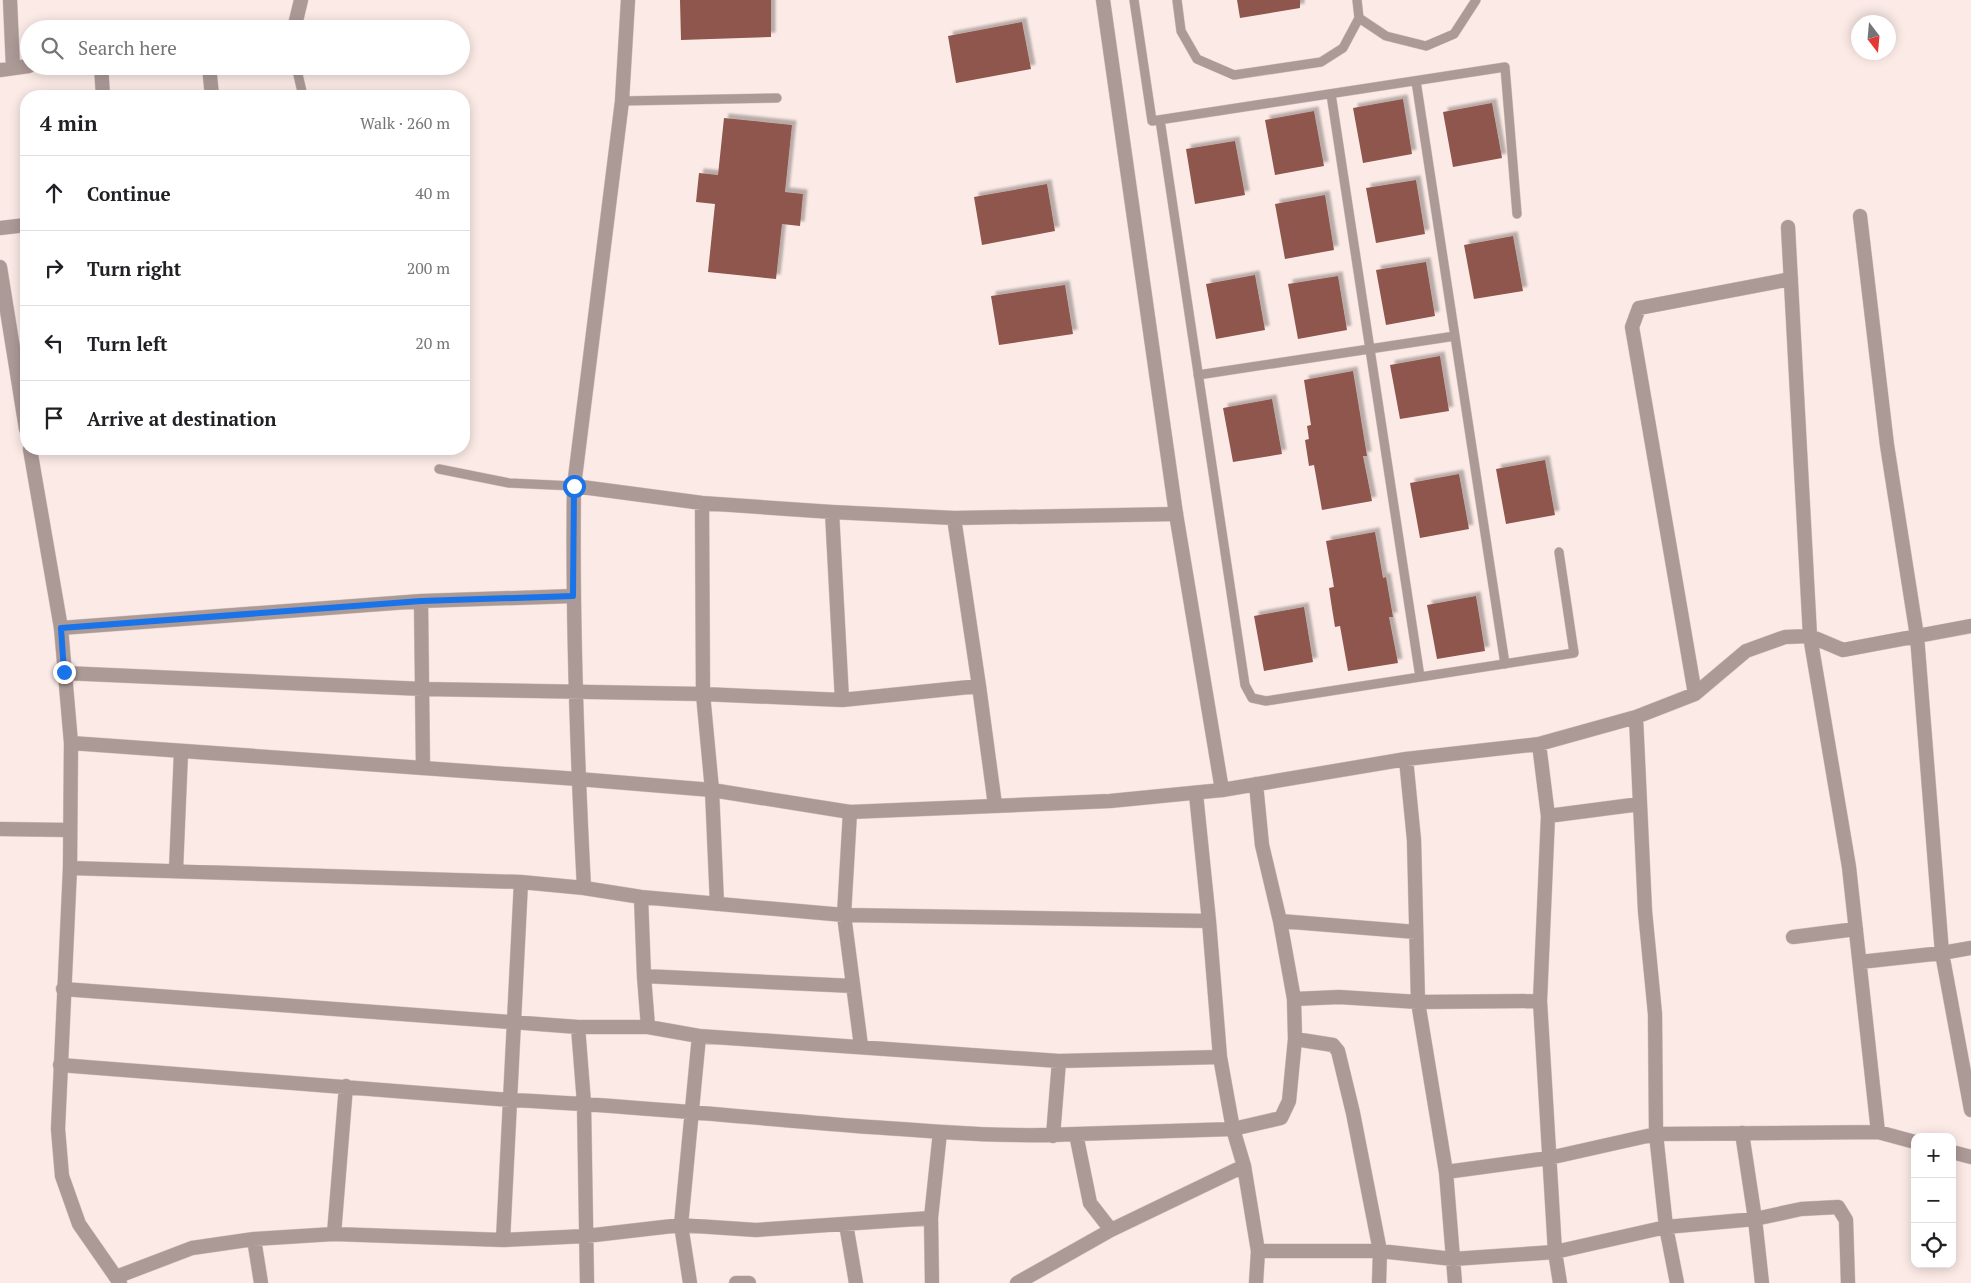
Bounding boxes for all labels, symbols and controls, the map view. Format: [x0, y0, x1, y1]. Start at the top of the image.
north arrow [1851, 15, 1896, 60]
search box [20, 20, 470, 75]
icon: search [38, 34, 66, 62]
text: Search here [78, 35, 177, 60]
text: 4 min [40, 109, 97, 137]
text: Walk · 260 m [360, 112, 450, 134]
icon: ahead [40, 179, 68, 207]
text: Continue [87, 181, 171, 206]
text: 40 m [415, 182, 450, 204]
icon: right [40, 254, 68, 282]
text: Turn right [87, 256, 181, 281]
text: 200 m [407, 257, 450, 279]
icon: left [40, 329, 68, 357]
text: Turn left [87, 331, 168, 356]
text: 20 m [415, 332, 450, 354]
icon: arrive [40, 404, 68, 432]
text: Arrive at destination [87, 406, 276, 431]
route start [563, 475, 586, 498]
route end [53, 661, 76, 684]
map controls [1911, 1133, 1956, 1268]
button: + [1911, 1133, 1956, 1178]
button: − [1911, 1178, 1956, 1223]
button: locate [1911, 1223, 1956, 1268]

